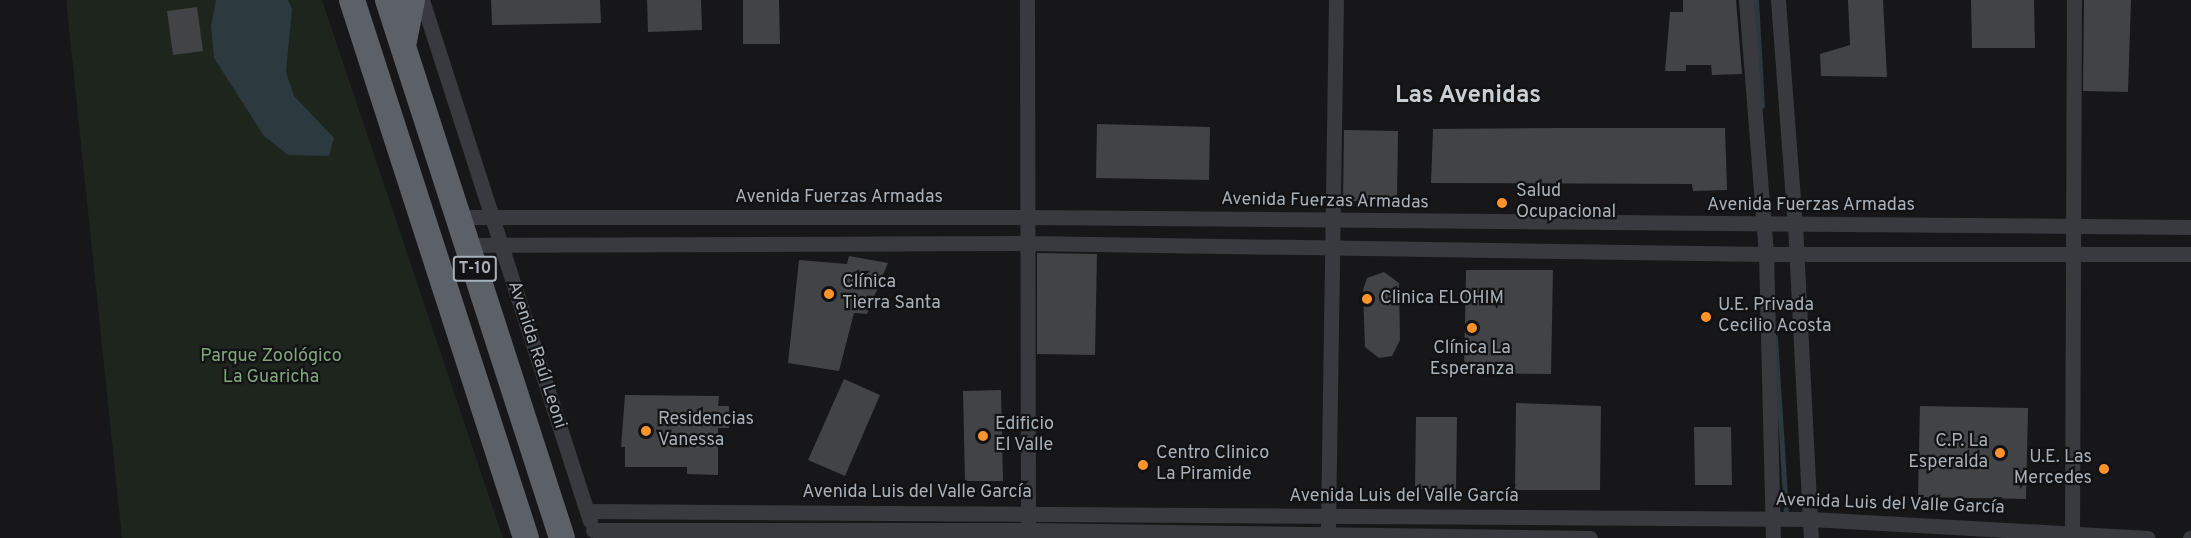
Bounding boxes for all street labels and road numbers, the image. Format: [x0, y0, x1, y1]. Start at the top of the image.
street label: Avenida Fuerzas Armadas [735, 187, 943, 209]
street label: Avenida Fuerzas Armadas [1221, 189, 1429, 215]
street label: Avenida Fuerzas Armadas [1707, 195, 1915, 217]
road number: T-10 [452, 256, 498, 282]
street label: Avenida Raúl Leoni [502, 278, 570, 432]
street label: Avenida Luis del Valle García [802, 482, 1032, 504]
street label: Avenida Luis del Valle García [1289, 486, 1519, 508]
street label: Avenida Luis del Valle García [1775, 490, 2005, 520]

